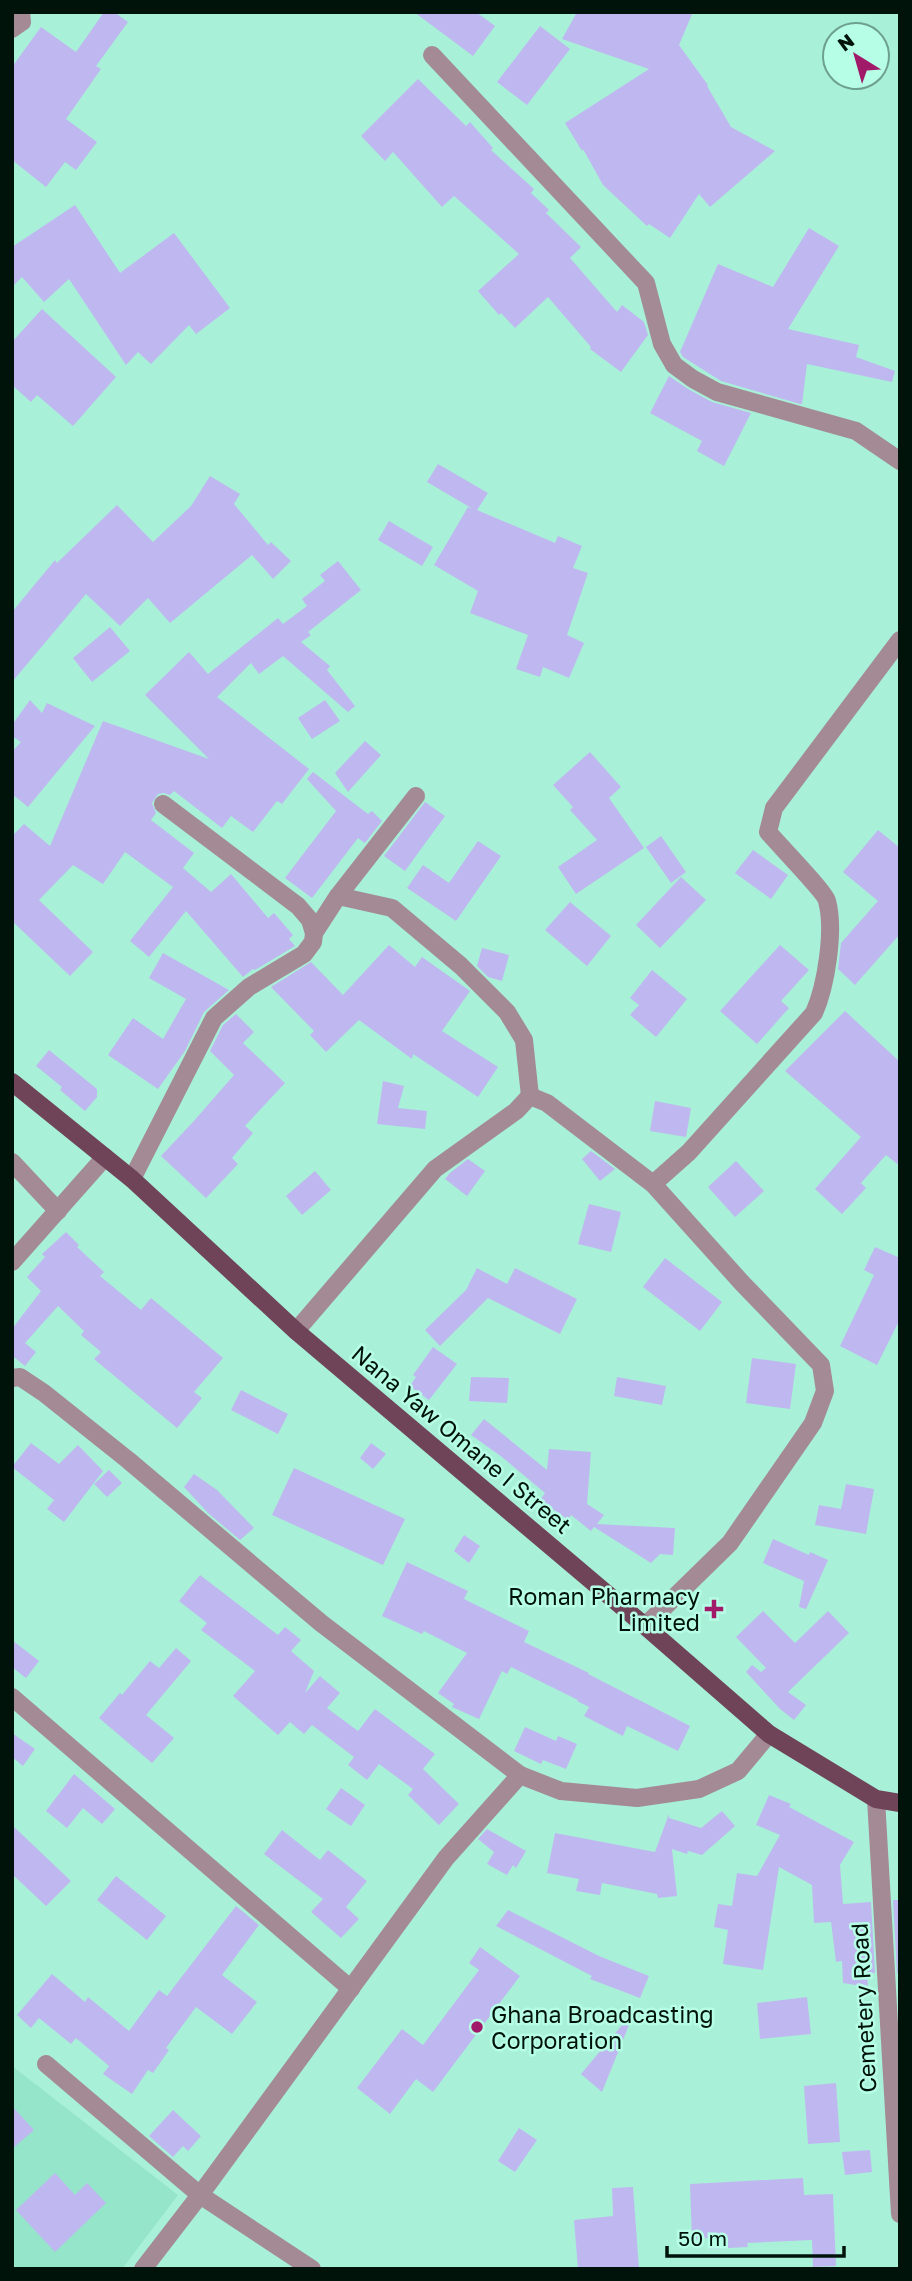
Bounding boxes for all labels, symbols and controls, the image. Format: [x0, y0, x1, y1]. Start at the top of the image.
north arrow [821, 21, 891, 91]
text: N [833, 28, 858, 56]
street label: Nana Yaw Omane I Street [346, 1339, 578, 1539]
place label: Roman Pharmacy Limited [508, 1582, 700, 1636]
marker: Roman Pharmacy Limited [706, 1601, 722, 1617]
street label: Cemetery Road [845, 1922, 881, 2094]
place label: Ghana Broadcasting Corporation [491, 2000, 714, 2054]
marker: Ghana Broadcasting Corporation [469, 2019, 485, 2035]
scale bar [667, 2214, 844, 2258]
text: 50 m [678, 2225, 727, 2251]

